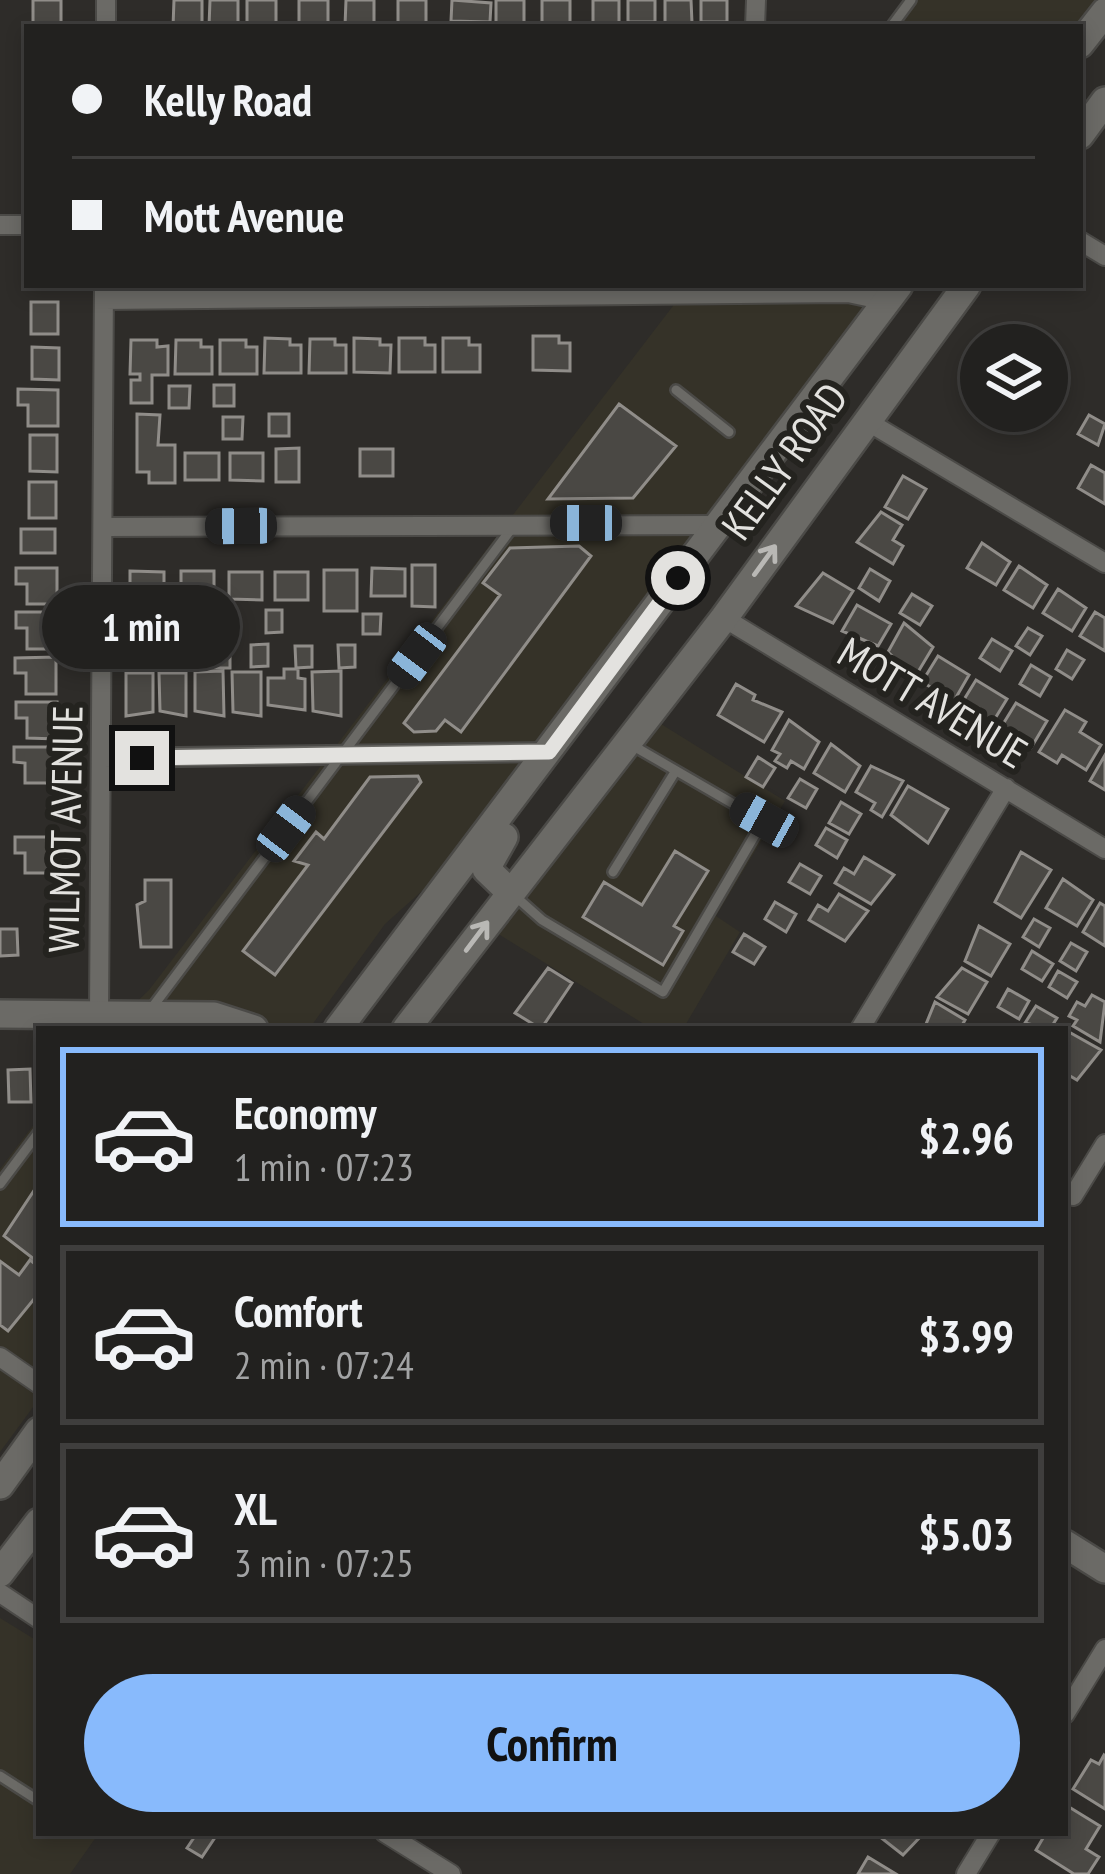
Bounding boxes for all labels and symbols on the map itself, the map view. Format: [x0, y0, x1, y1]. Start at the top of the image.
street label: KELLY ROAD [709, 372, 859, 550]
car [550, 505, 622, 541]
car [205, 507, 277, 545]
one-way arrow [752, 543, 777, 577]
route start [651, 551, 705, 605]
callout: 1 min [43, 584, 241, 668]
car [381, 616, 453, 696]
street label: MOTT AVENUE [828, 624, 1038, 780]
street label: WILMOT AVENUE [35, 705, 95, 953]
route end [115, 731, 169, 785]
car [724, 787, 804, 853]
car [250, 789, 322, 869]
one-way arrow [464, 921, 490, 953]

